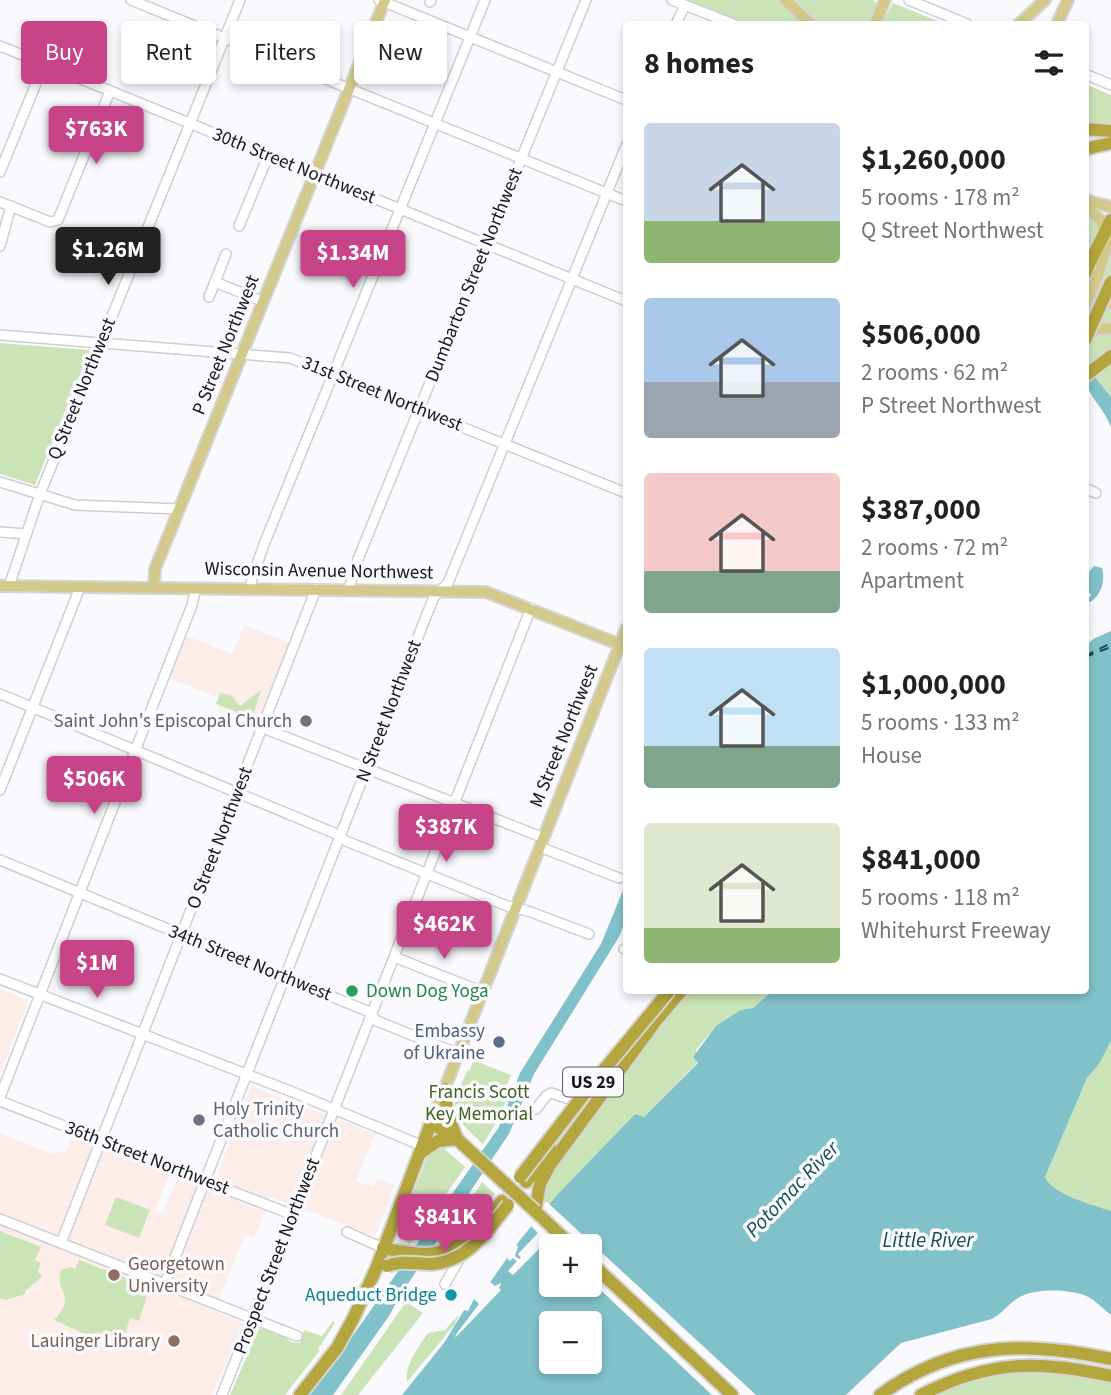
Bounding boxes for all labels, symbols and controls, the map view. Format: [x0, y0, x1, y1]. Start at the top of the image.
chip: Buy [21, 21, 107, 84]
chip: Rent [121, 21, 216, 84]
chip: Filters [230, 21, 340, 84]
chip: New [354, 21, 447, 84]
text: 8 homes [644, 42, 754, 85]
icon: filters [1030, 44, 1068, 82]
pin: $763K [47, 106, 145, 166]
text: $763K [65, 112, 127, 145]
street label: 30th Street Northwest [208, 121, 380, 211]
text: $1,260,000 [861, 138, 1006, 181]
icon: home [700, 151, 784, 235]
street label: Dumbarton Street Northwest [419, 163, 530, 386]
text: 5 rooms · 178 m² [861, 181, 1020, 214]
text: Q Street Northwest [861, 214, 1044, 247]
pin: $1.26M [51, 228, 165, 287]
pin: $1.34M [296, 230, 410, 290]
text: $1.26M [71, 233, 145, 266]
text: $1.34M [316, 236, 390, 269]
street label: P Street Northwest [186, 270, 267, 419]
text: $506,000 [861, 313, 981, 356]
street label: Q Street Northwest [41, 314, 123, 464]
icon: home [700, 326, 784, 410]
street label: 31st Street Northwest [298, 349, 467, 439]
text: 2 rooms · 62 m² [861, 356, 1008, 389]
text: P Street Northwest [861, 389, 1041, 422]
text: $387,000 [861, 488, 981, 531]
icon: home [700, 501, 784, 585]
text: 2 rooms · 72 m² [861, 531, 1008, 564]
street label: Wisconsin Avenue Northwest [204, 556, 434, 587]
text: Apartment [861, 564, 964, 597]
street label: N Street Northwest [349, 635, 429, 786]
street label: M Street Northwest [523, 660, 605, 812]
text: $1,000,000 [861, 663, 1006, 706]
icon: home [700, 676, 784, 760]
text: 5 rooms · 133 m² [861, 706, 1020, 739]
place label: Saint John's Episcopal Church [54, 708, 292, 735]
marker: Saint John's Episcopal Church [298, 713, 314, 729]
text: House [861, 739, 922, 772]
pin: $506K [45, 756, 143, 816]
text: $506K [63, 762, 125, 795]
street label: O Street Northwest [180, 762, 260, 913]
pin: $387K [397, 804, 495, 864]
text: $387K [415, 810, 477, 843]
text: $841,000 [861, 838, 981, 881]
icon: home [700, 851, 784, 935]
text: 5 rooms · 118 m² [861, 881, 1020, 914]
pin: $462K [395, 902, 493, 961]
text: $462K [413, 907, 475, 940]
text: Whitehurst Freeway [861, 914, 1051, 947]
street label: 34th Street Northwest [164, 918, 336, 1008]
pin: $1M [63, 940, 131, 1000]
text: $1M [76, 946, 118, 979]
place label: Down Dog Yoga [366, 978, 489, 1005]
marker: Down Dog Yoga [344, 983, 360, 999]
place label: Embassy of Ukraine [404, 1018, 485, 1067]
marker: Embassy of Ukraine [491, 1034, 507, 1050]
road number: US 29 [563, 1068, 623, 1097]
park label: Francis Scott Key Memorial [425, 1079, 533, 1128]
place label: Holy Trinity Catholic Church [213, 1096, 339, 1145]
marker: Holy Trinity Catholic Church [191, 1112, 207, 1128]
street label: 36th Street Northwest [61, 1114, 234, 1202]
water label: Potomac River [738, 1133, 846, 1244]
street label: Prospect Street Northwest [227, 1153, 327, 1358]
pin: $841K [396, 1194, 494, 1254]
text: $841K [414, 1200, 476, 1233]
water label: Little River [883, 1225, 974, 1255]
map controls [539, 1234, 602, 1374]
button: + [539, 1234, 602, 1297]
place label: Georgetown University [128, 1251, 225, 1300]
marker: Georgetown University [106, 1267, 122, 1283]
place label: Aqueduct Bridge [305, 1282, 437, 1309]
marker: Aqueduct Bridge [443, 1287, 459, 1303]
button: − [539, 1311, 602, 1374]
place label: Lauinger Library [31, 1328, 160, 1355]
marker: Lauinger Library [166, 1333, 182, 1349]

